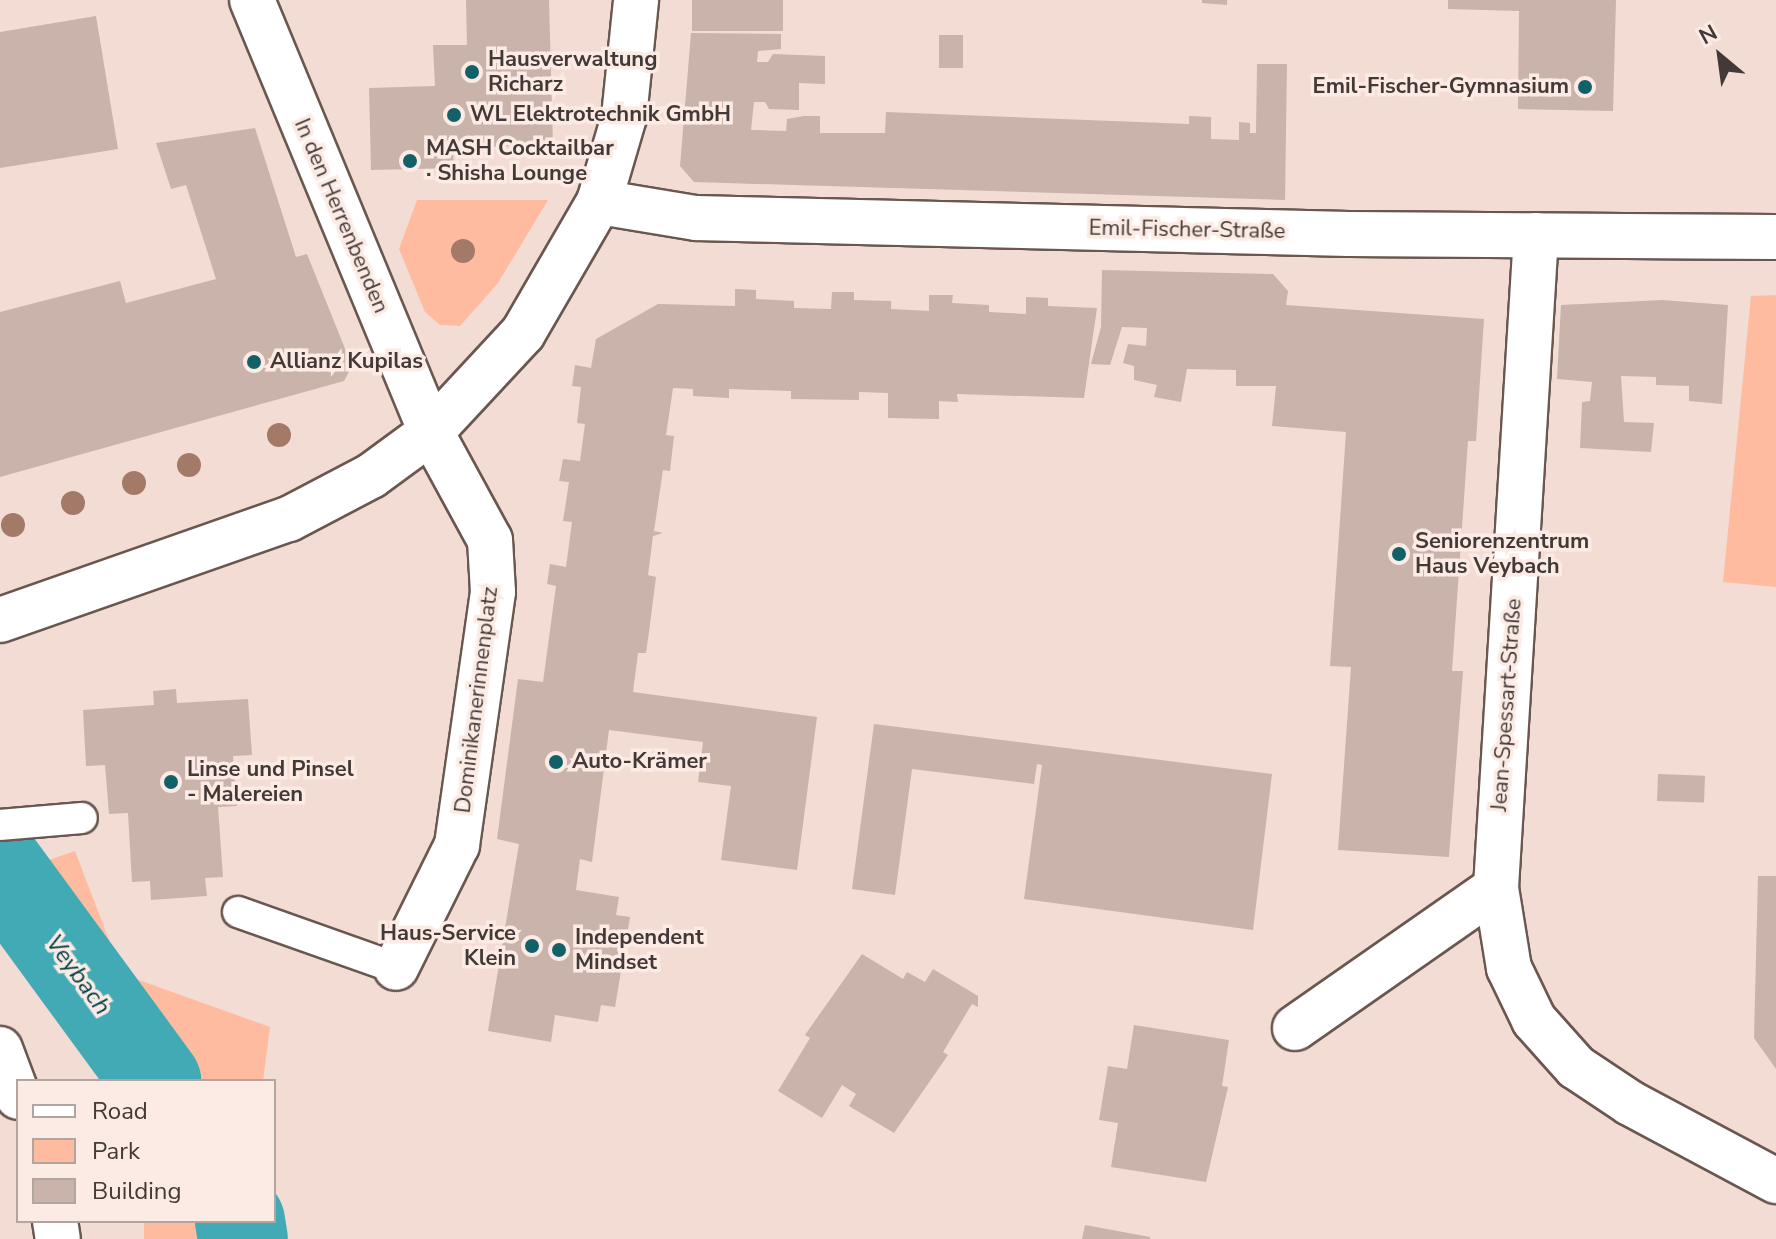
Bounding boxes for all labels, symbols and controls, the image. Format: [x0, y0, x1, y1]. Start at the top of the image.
north arrow [1680, 16, 1760, 96]
text: N [1694, 18, 1723, 52]
place label: Hausverwaltung Richarz [488, 46, 658, 98]
marker: Hausverwaltung Richarz [463, 63, 481, 81]
place label: Emil-Fischer-Gymnasium [1313, 74, 1569, 100]
marker: Emil-Fischer-Gymnasium [1576, 78, 1594, 96]
place label: WL Elektrotechnik GmbH [470, 102, 731, 128]
marker: WL Elektrotechnik GmbH [445, 106, 463, 124]
street label: In den Herrenbenden [288, 115, 394, 317]
place label: MASH Cocktailbar · Shisha Lounge [426, 135, 614, 186]
marker: MASH Cocktailbar · Shisha Lounge [401, 152, 419, 170]
street label: Emil-Fischer-Straße [1088, 215, 1286, 245]
place label: Allianz Kupilas [270, 349, 423, 375]
marker: Allianz Kupilas [245, 353, 263, 371]
place label: Seniorenzentrum Haus Veybach [1415, 528, 1589, 580]
marker: Seniorenzentrum Haus Veybach [1390, 545, 1408, 563]
street label: Dominikanerinnenplatz [450, 585, 504, 815]
street label: Jean-Spessart-Straße [1486, 598, 1528, 812]
place label: Auto-Krämer [572, 749, 707, 775]
marker: Auto-Krämer [547, 753, 565, 771]
place label: Linse und Pinsel - Malereien [187, 756, 354, 808]
marker: Linse und Pinsel - Malereien [162, 773, 180, 791]
place label: Haus-Service Klein [380, 920, 516, 972]
place label: Independent Mindset [575, 924, 704, 976]
water label: Veybach [39, 930, 117, 1020]
marker: Haus-Service Klein [523, 937, 541, 955]
marker: Independent Mindset [550, 941, 568, 959]
legend [16, 1079, 276, 1223]
text: Road [92, 1095, 148, 1127]
text: Park [92, 1135, 140, 1167]
text: Building [92, 1175, 182, 1207]

